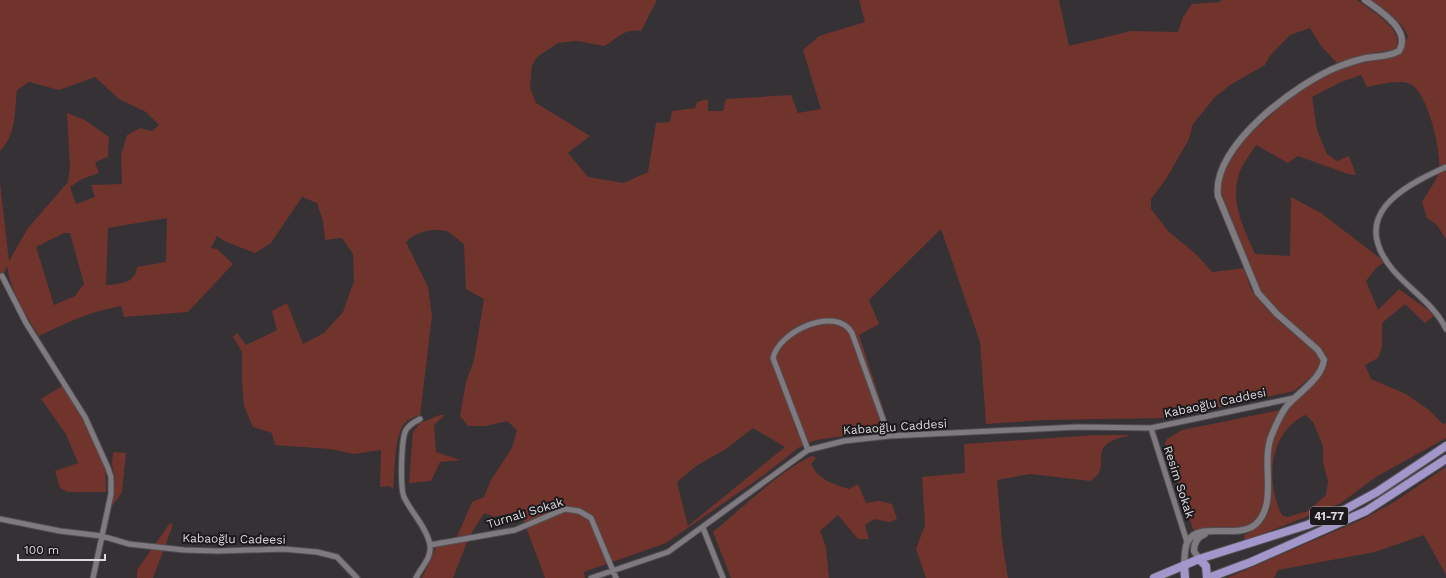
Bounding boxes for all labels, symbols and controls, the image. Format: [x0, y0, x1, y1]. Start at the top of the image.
street label: Kabaoğlu Caddesi [1163, 385, 1267, 421]
street label: Kabaoğlu Caddesi [843, 416, 947, 438]
street label: Resim Sokak [1161, 444, 1197, 520]
street label: Turnalı Sokak [485, 495, 565, 531]
road number: 41-77 [1310, 507, 1348, 525]
street label: Kabaoğlu Cadeesi [182, 531, 286, 547]
scale bar [18, 536, 105, 562]
text: 100 m [24, 543, 59, 557]

